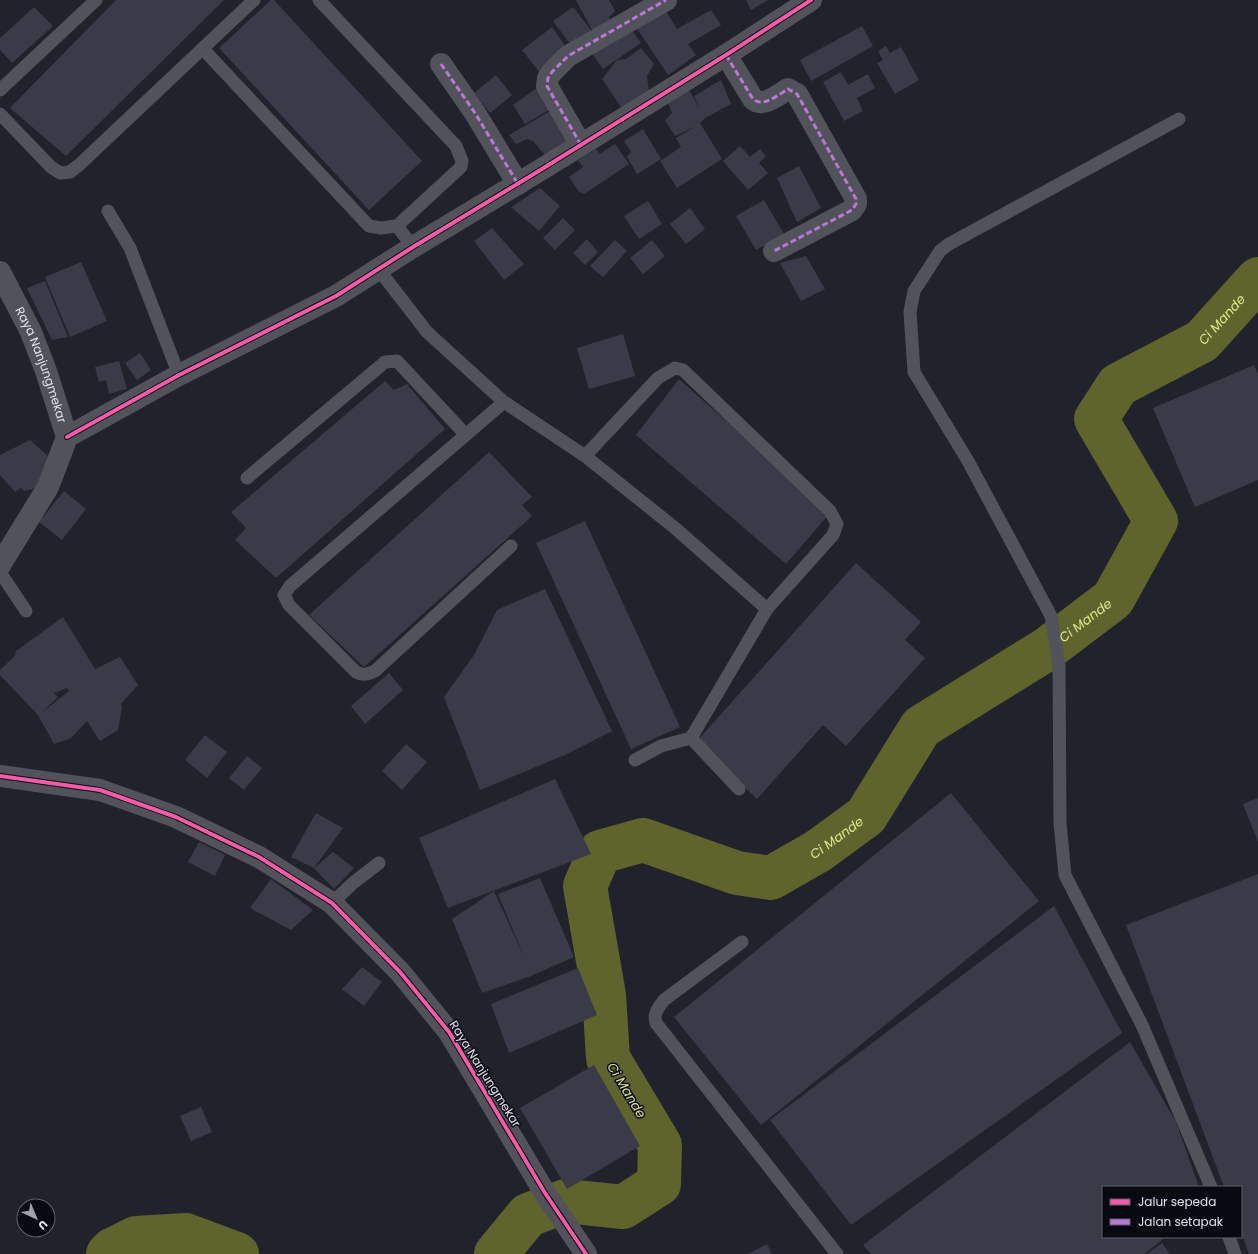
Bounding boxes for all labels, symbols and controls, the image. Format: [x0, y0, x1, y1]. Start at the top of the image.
water label: Ci Mande [1194, 290, 1250, 349]
street label: Raya Nanjungmekar [12, 304, 71, 425]
water label: Ci Mande [1055, 594, 1116, 647]
water label: Ci Mande [806, 812, 868, 864]
street label: Raya Nanjungmekar [446, 1017, 525, 1131]
water label: Ci Mande [602, 1059, 651, 1122]
legend [1102, 1186, 1242, 1238]
text: Jalur sepeda [1138, 1193, 1216, 1210]
north arrow [16, 1198, 56, 1238]
text: Jalan setapak [1138, 1213, 1224, 1230]
text: U [34, 1217, 51, 1234]

